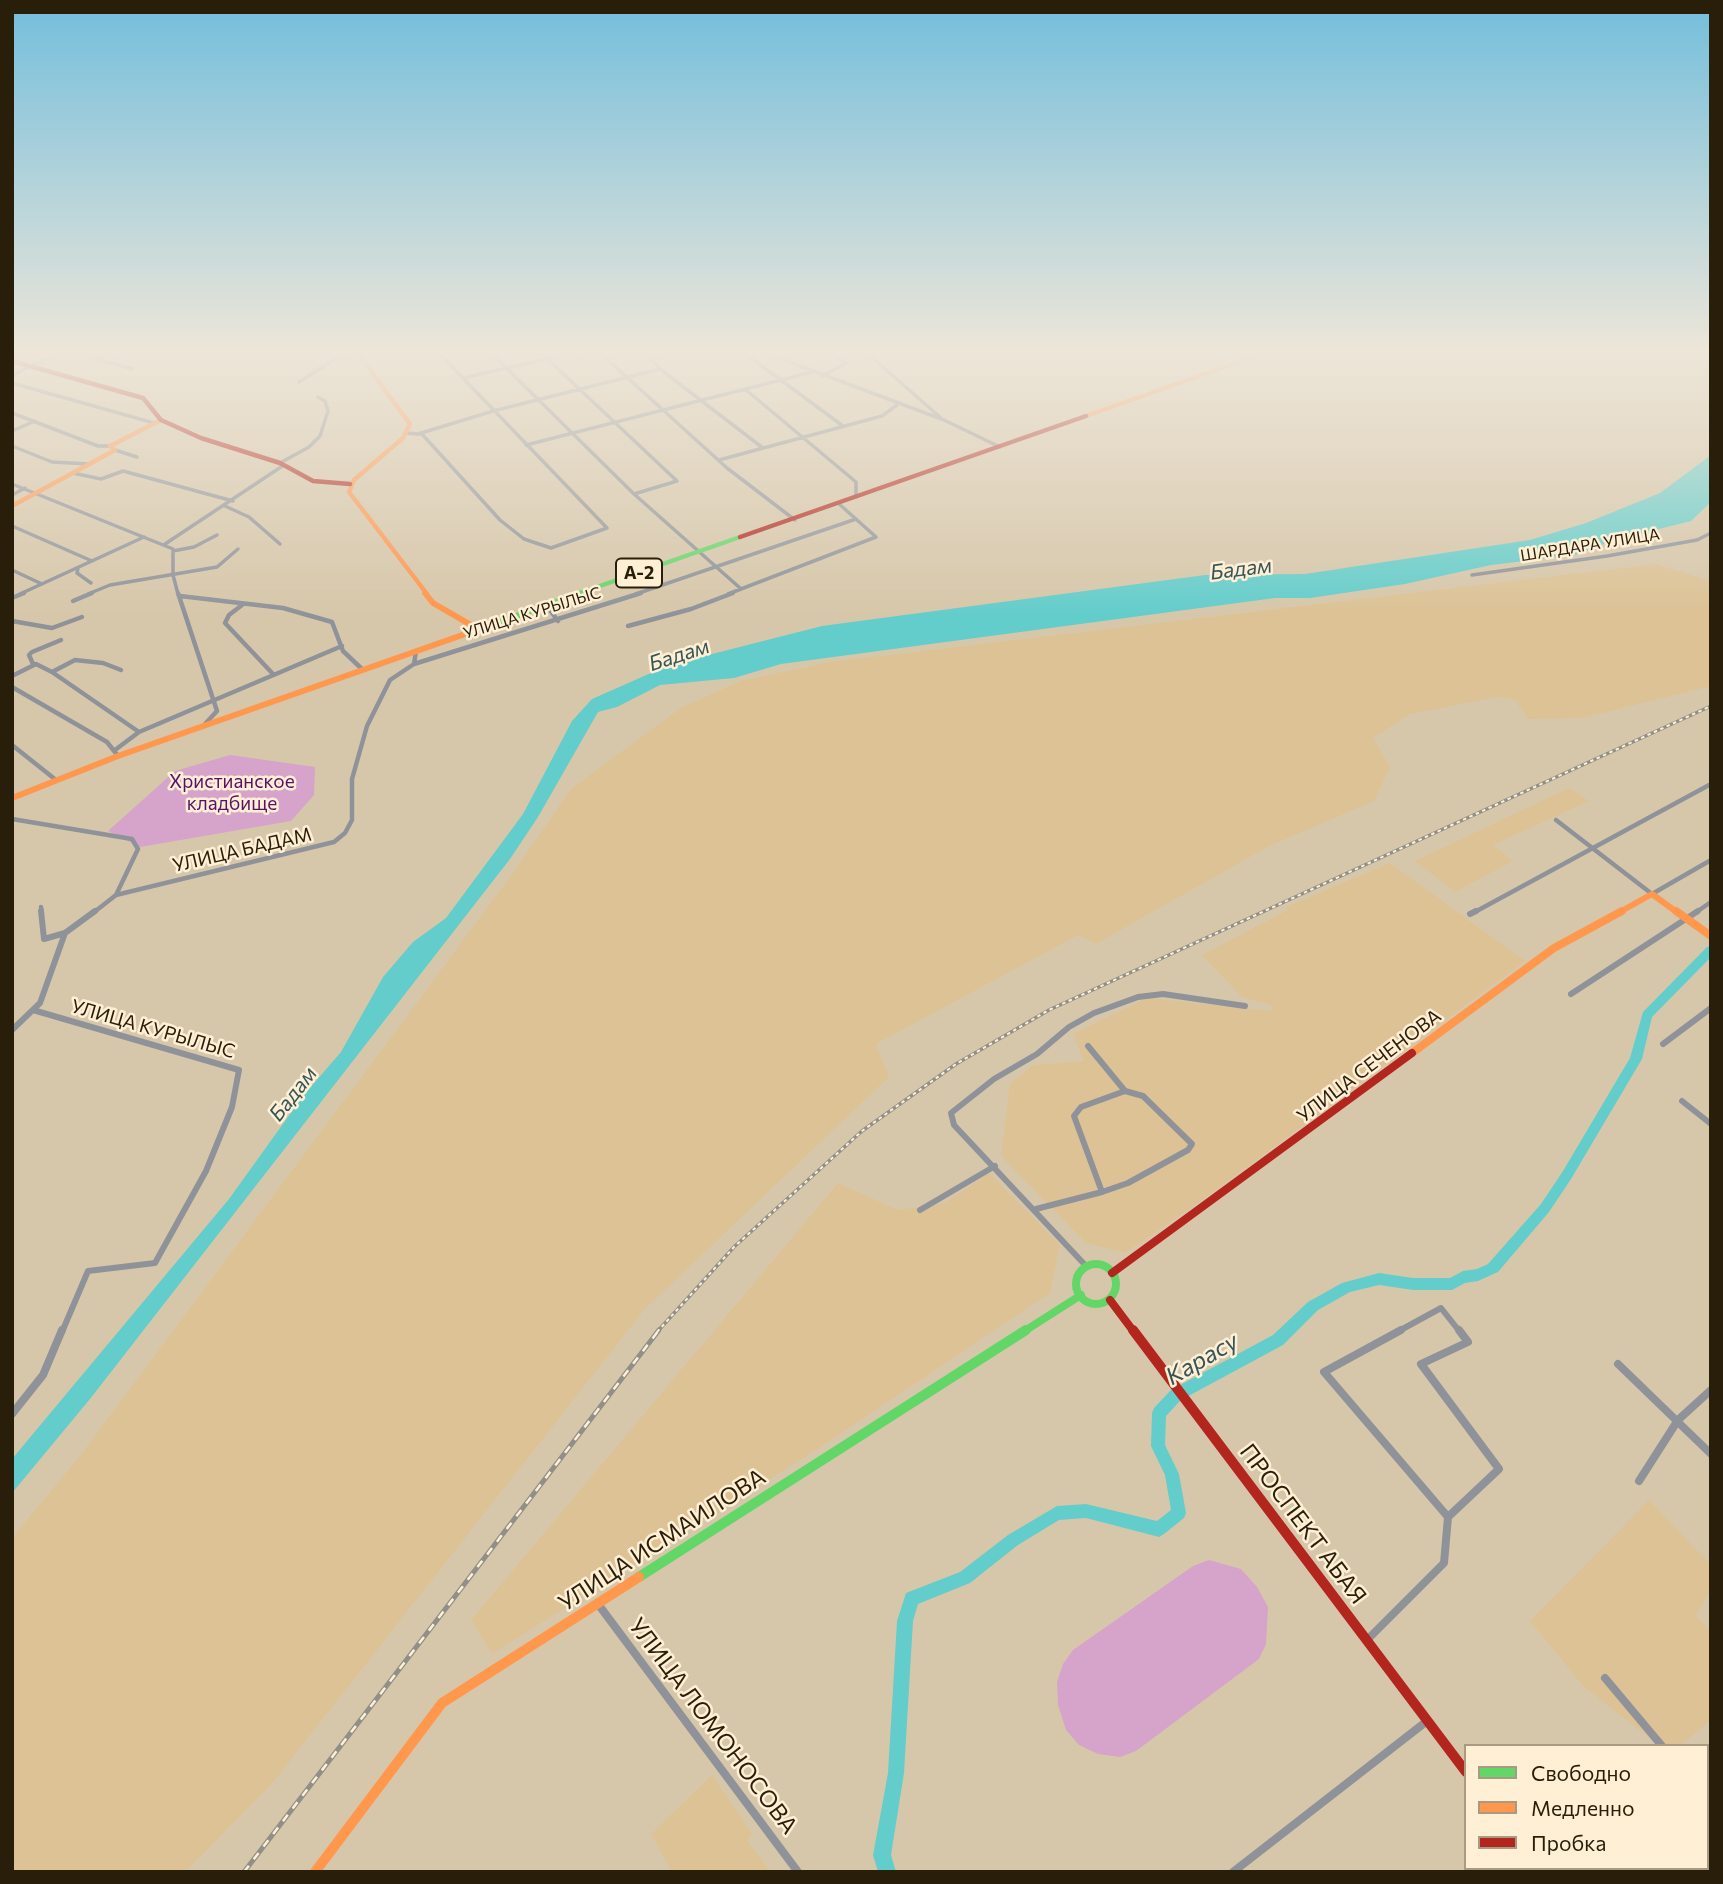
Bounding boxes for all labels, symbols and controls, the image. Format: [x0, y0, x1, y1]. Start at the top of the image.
street label: ШАРДАРА УЛИЦА [1519, 525, 1661, 565]
water label: Бадам [1209, 553, 1273, 585]
road number: A-2 [616, 558, 662, 588]
street label: УЛИЦА КУРЫЛЫС [461, 583, 603, 643]
water label: Бадам [646, 633, 712, 677]
park label: Христианское кладбище [169, 771, 295, 815]
street label: УЛИЦА БАДАМ [170, 823, 314, 877]
street label: УЛИЦА КУРЫЛЫС [68, 995, 238, 1063]
street label: УЛИЦА СЕЧЕНОВА [1292, 1004, 1446, 1128]
water label: Бадам [264, 1062, 322, 1126]
water label: Карасу [1160, 1327, 1244, 1391]
street label: ПРОСПЕКТ АБАЯ [1234, 1439, 1372, 1609]
street label: УЛИЦА ИСМАИЛОВА [553, 1463, 771, 1617]
street label: УЛИЦА ЛОМОНОСОВА [623, 1613, 803, 1839]
legend [1464, 1744, 1709, 1870]
text: Свободно [1531, 1760, 1631, 1785]
text: Медленно [1531, 1795, 1635, 1820]
text: Пробка [1531, 1830, 1606, 1855]

